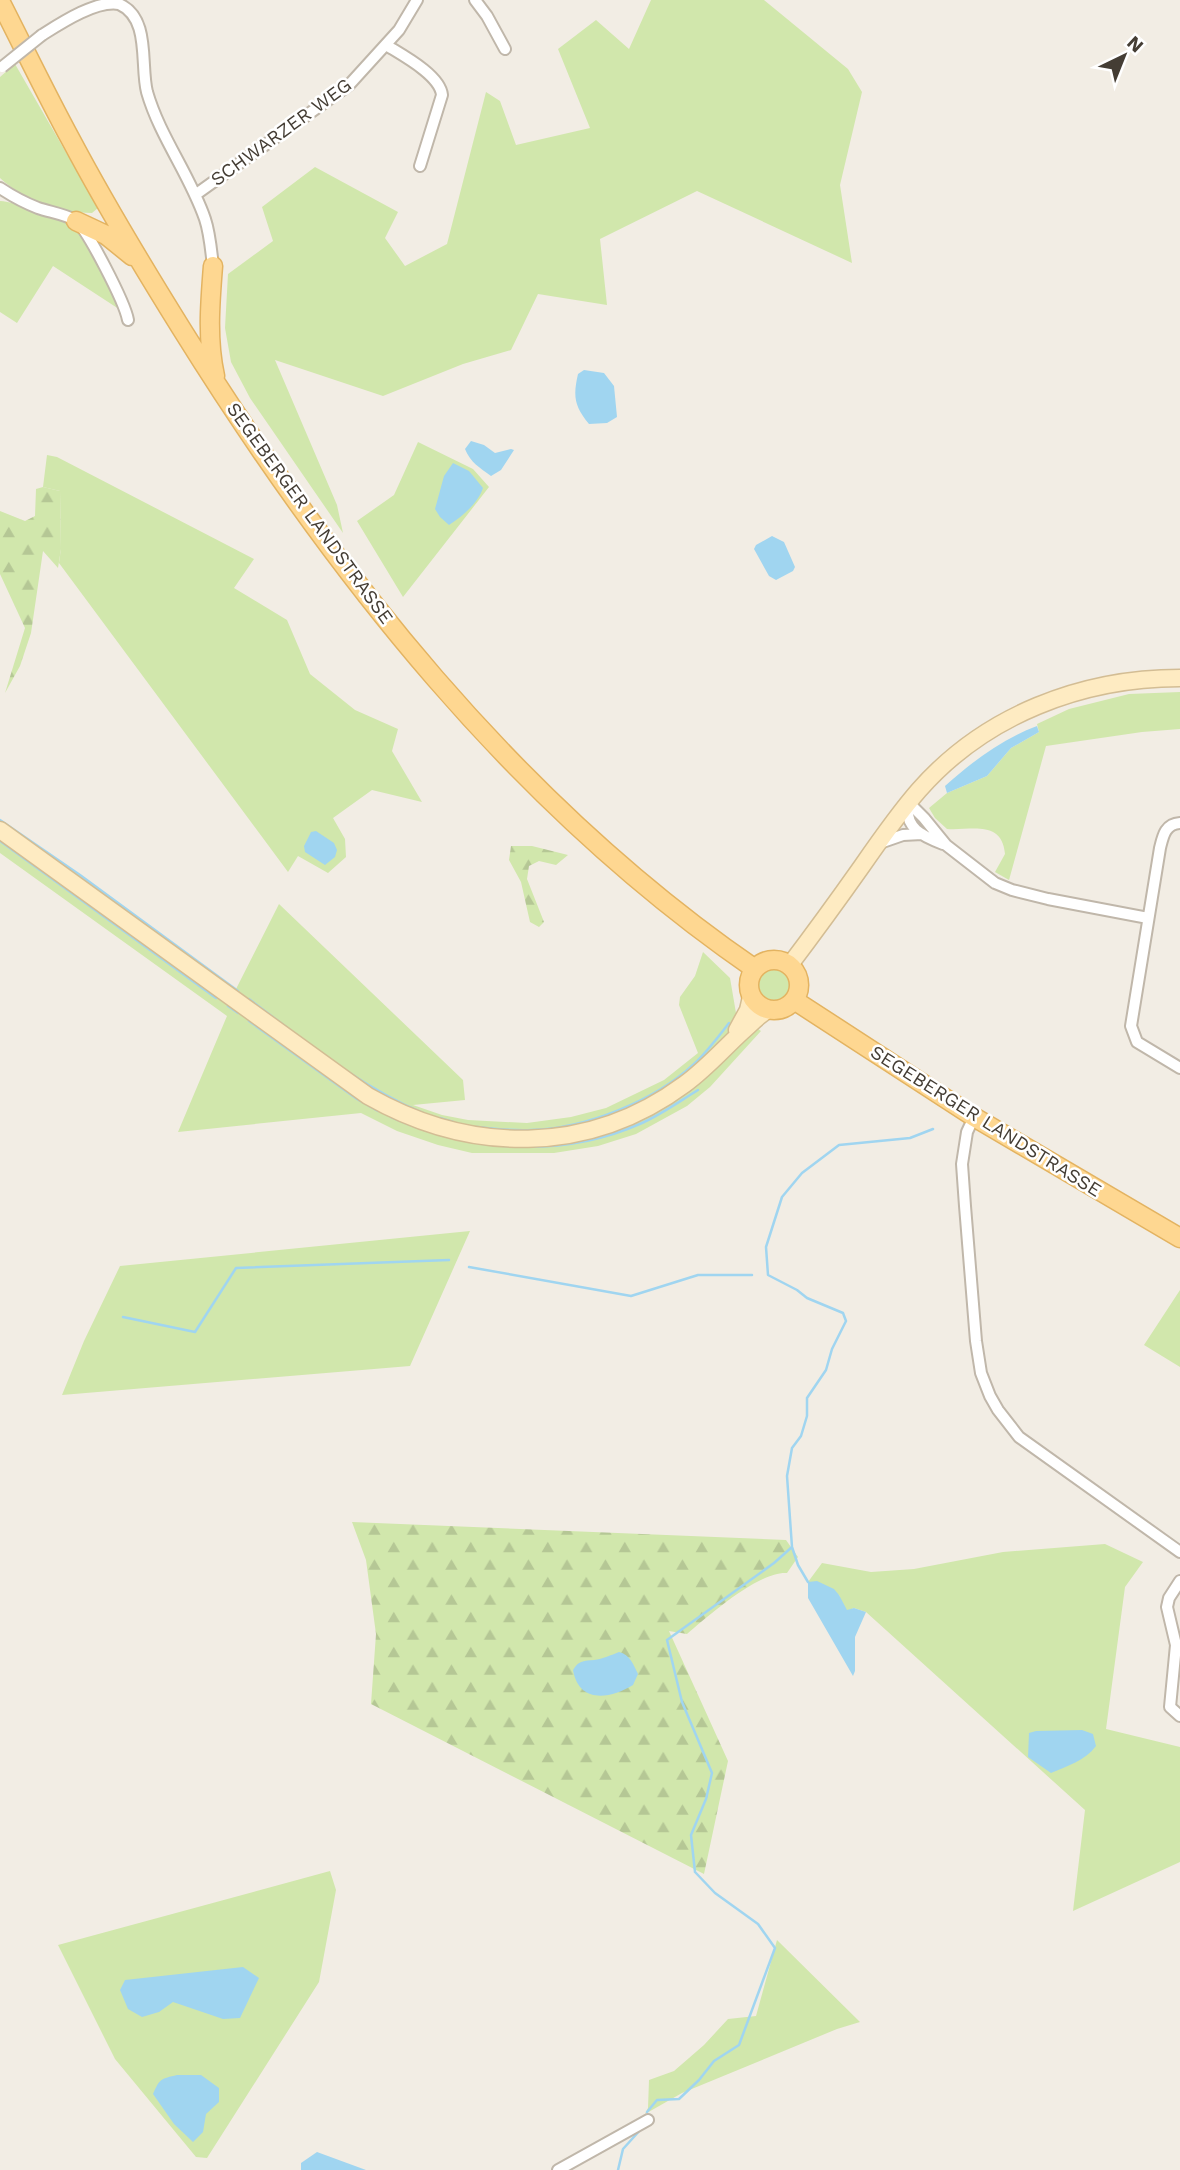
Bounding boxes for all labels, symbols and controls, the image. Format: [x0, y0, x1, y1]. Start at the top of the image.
north arrow [1089, 21, 1159, 91]
text: N [1122, 31, 1148, 57]
street label: SCHWARZER WEG [206, 73, 356, 191]
street label: SEGEBERGER LANDSTRASSE [222, 398, 398, 628]
street label: SEGEBERGER LANDSTRASSE [866, 1040, 1106, 1202]

